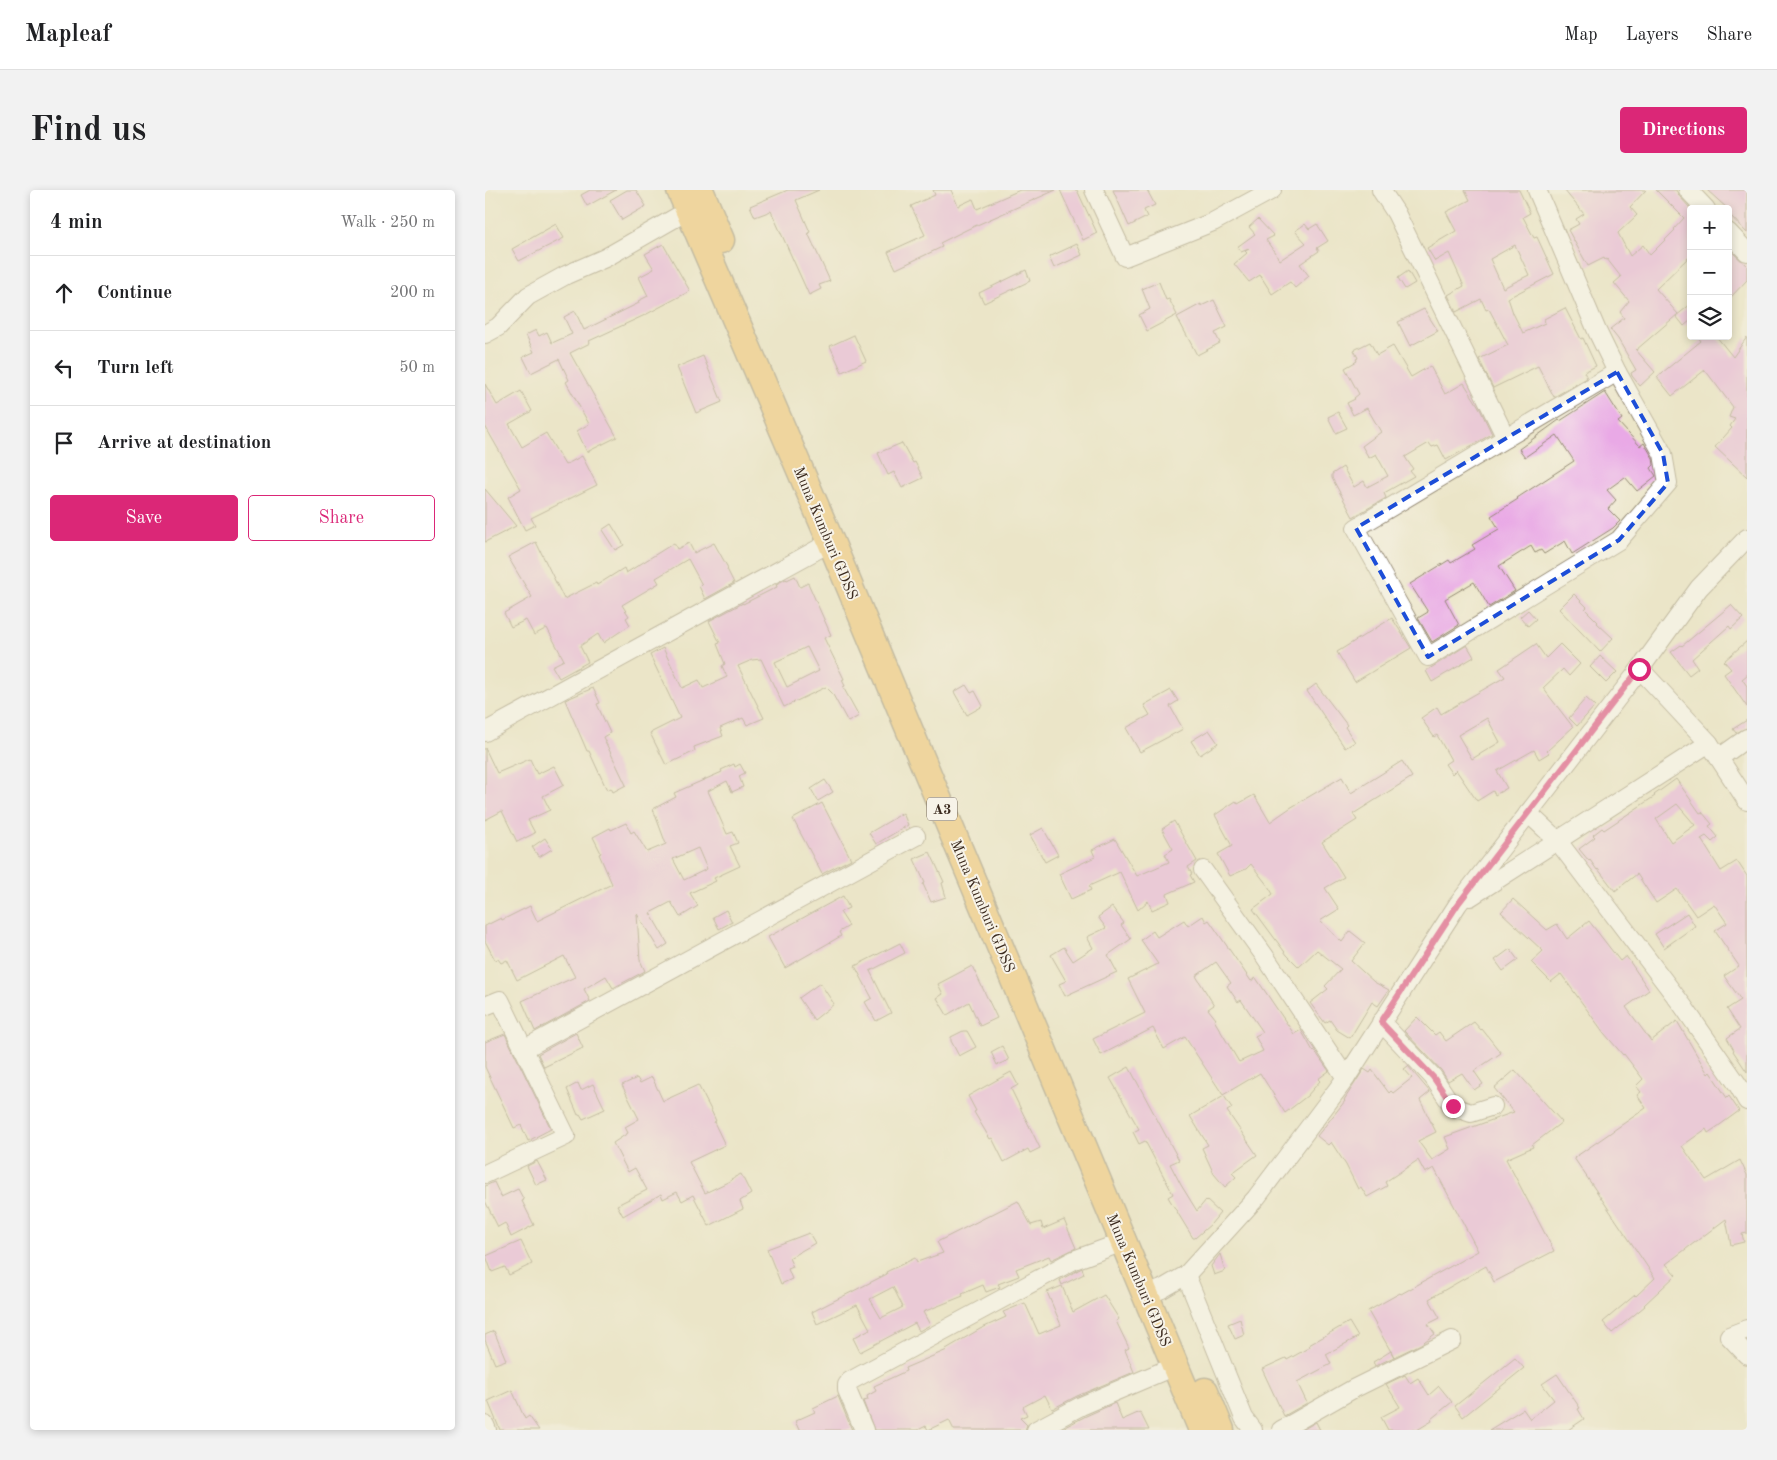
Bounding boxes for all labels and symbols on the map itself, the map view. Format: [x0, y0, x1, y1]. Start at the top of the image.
street label: Muna Kumburi GDSS [790, 465, 859, 602]
route start [1628, 658, 1651, 681]
road number: A3 [927, 798, 957, 820]
street label: Muna Kumburi GDSS [947, 838, 1016, 975]
route end [1442, 1095, 1465, 1118]
street label: Muna Kumburi GDSS [1103, 1212, 1172, 1349]

